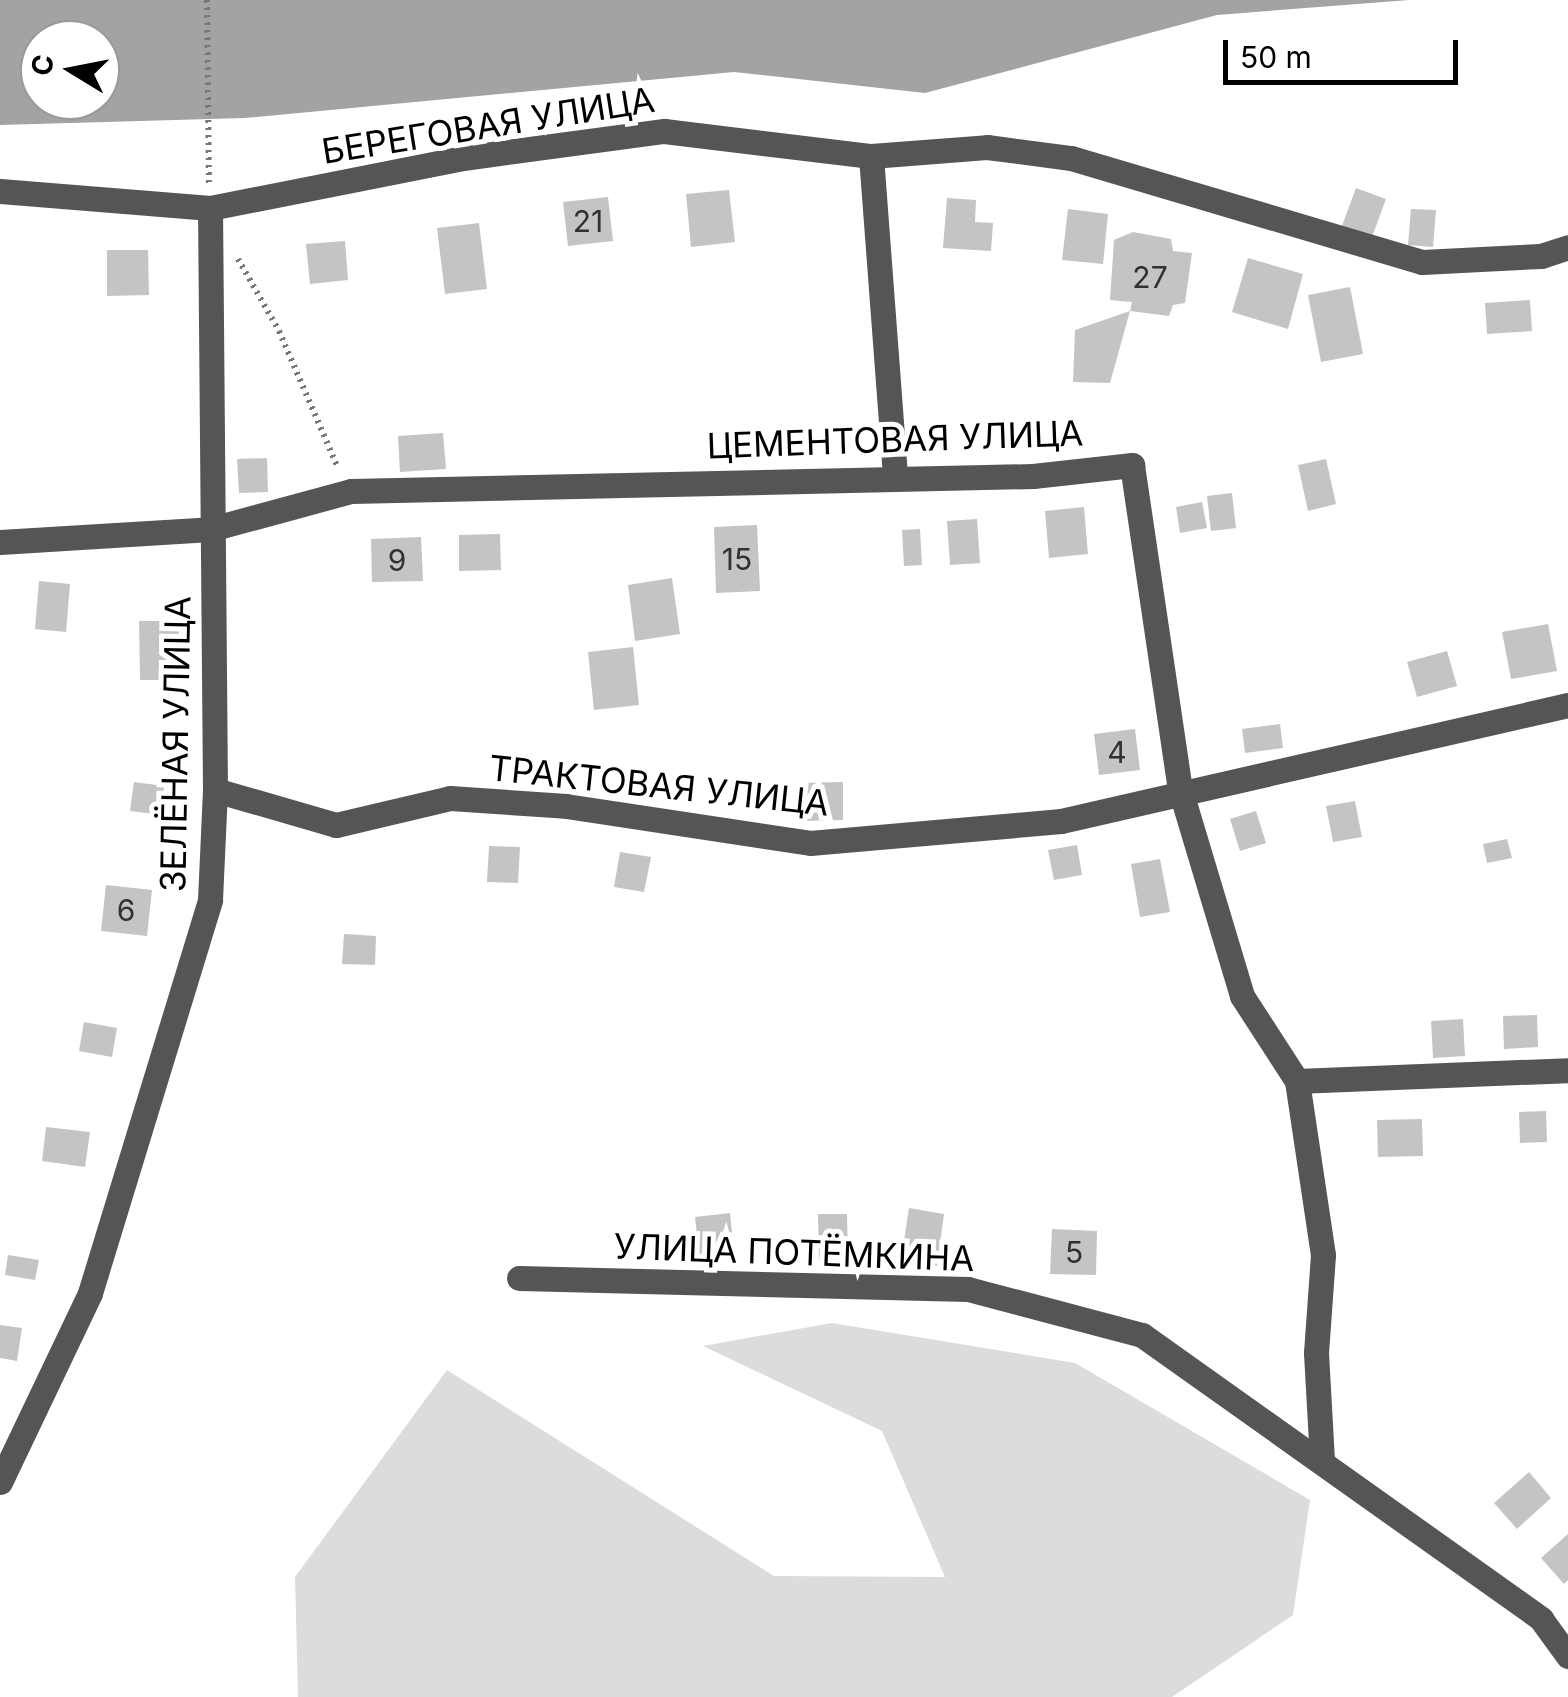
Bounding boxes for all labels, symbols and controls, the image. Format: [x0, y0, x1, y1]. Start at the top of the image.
north arrow [20, 20, 120, 120]
scale bar [1228, 20, 1463, 82]
text: 50 m [1240, 39, 1312, 75]
text: С [24, 52, 61, 78]
street label: БЕРЕГОВАЯ УЛИЦА [319, 78, 657, 172]
house number: 21 [573, 203, 603, 239]
house number: 27 [1132, 259, 1168, 295]
street label: ЦЕМЕНТОВАЯ УЛИЦА [706, 411, 1084, 467]
house number: 15 [722, 541, 752, 577]
house number: 9 [388, 542, 406, 578]
street label: ЗЕЛЁНАЯ УЛИЦА [151, 595, 199, 893]
house number: 4 [1107, 734, 1127, 770]
street label: ТРАКТОВАЯ УЛИЦА [487, 746, 831, 824]
house number: 6 [117, 892, 135, 928]
street label: УЛИЦА ПОТЁМКИНА [613, 1225, 975, 1279]
house number: 5 [1065, 1234, 1083, 1270]

